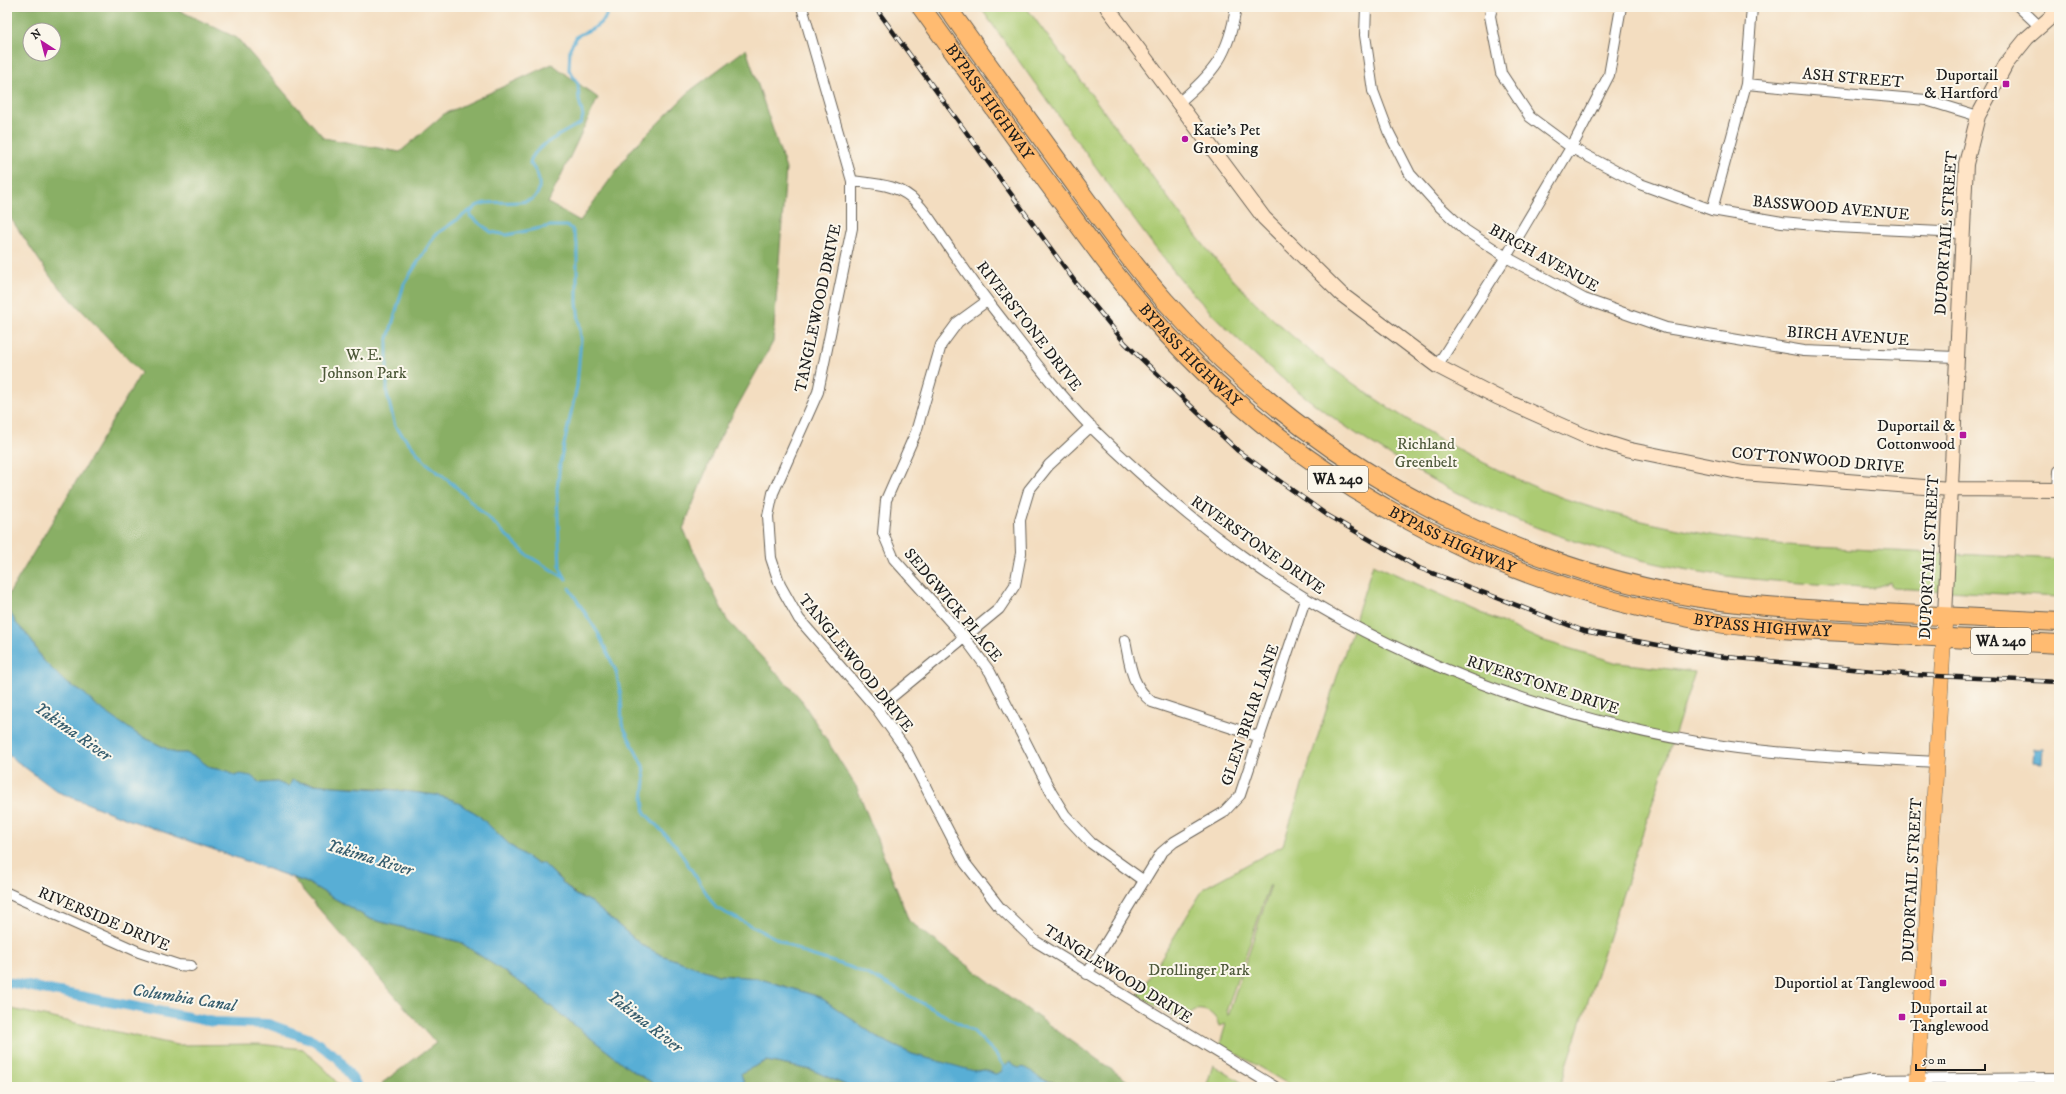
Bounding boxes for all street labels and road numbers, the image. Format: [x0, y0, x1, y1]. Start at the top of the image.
street label: BYPASS HIGHWAY [941, 40, 1038, 165]
street label: ASH STREET [1802, 64, 1904, 92]
street label: DUPORTAIL STREET [1930, 150, 1962, 316]
street label: BASSWOOD AVENUE [1752, 191, 1910, 225]
street label: BIRCH AVENUE [1485, 219, 1603, 297]
street label: TANGLEWOOD DRIVE [790, 222, 846, 394]
street label: RIVERSTONE DRIVE [972, 257, 1086, 395]
street label: BYPASS HIGHWAY [1134, 300, 1246, 412]
street label: BIRCH AVENUE [1786, 322, 1910, 350]
street label: COTTONWOOD DRIVE [1731, 442, 1905, 478]
road number: WA 240 [1308, 466, 1368, 492]
street label: DUPORTAIL STREET [1915, 474, 1943, 640]
street label: RIVERSTONE DRIVE [1187, 491, 1329, 599]
street label: BYPASS HIGHWAY [1385, 502, 1520, 578]
street label: SEDGWICK PLACE [900, 544, 1006, 666]
street label: TANGLEWOOD DRIVE [794, 590, 918, 736]
street label: BYPASS HIGHWAY [1692, 609, 1833, 641]
road number: WA 240 [1971, 628, 2031, 654]
street label: GLEN BRIAR LANE [1216, 642, 1284, 788]
street label: RIVERSTONE DRIVE [1464, 651, 1622, 719]
street label: DUPORTAIL STREET [1898, 797, 1926, 963]
street label: RIVERSIDE DRIVE [35, 882, 173, 956]
street label: TANGLEWOOD DRIVE [1040, 920, 1196, 1028]

